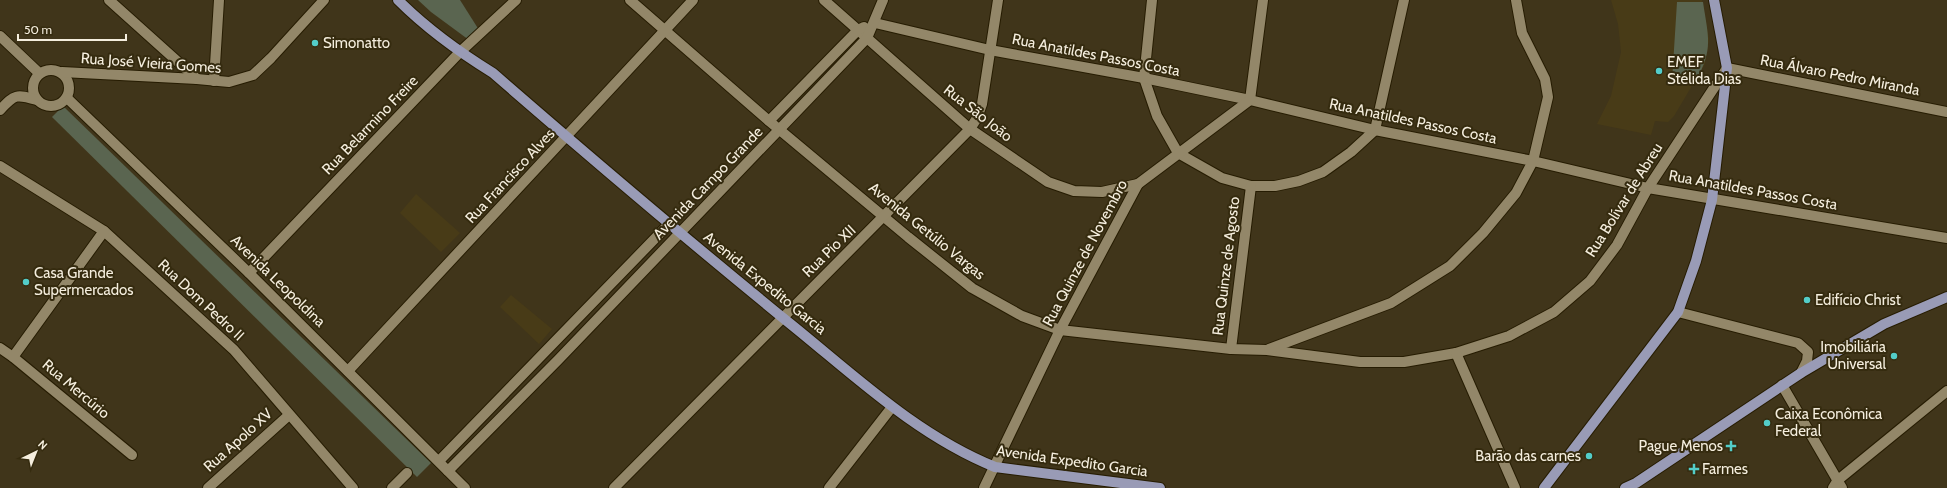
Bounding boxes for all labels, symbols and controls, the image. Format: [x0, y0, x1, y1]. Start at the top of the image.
scale bar [18, 16, 126, 42]
text: 50 m [24, 22, 52, 37]
street label: Rua Anatildes Passos Costa [1010, 30, 1182, 80]
place label: Simonatto [323, 34, 390, 52]
marker: Simonatto [310, 38, 320, 48]
street label: Rua José Vieira Gomes [80, 49, 222, 77]
street label: Rua Álvaro Pedro Miranda [1759, 50, 1922, 99]
place label: EMEF Stélida Dias [1667, 53, 1741, 88]
marker: EMEF Stélida Dias [1654, 66, 1664, 76]
street label: Rua Belarmino Freire [318, 72, 422, 178]
street label: Rua São João [940, 81, 1016, 145]
street label: Rua Anatildes Passos Costa [1328, 94, 1499, 148]
street label: Avenida Campo Grande [649, 123, 767, 243]
street label: Rua Francisco Alves [461, 125, 559, 227]
street label: Rua Bolívar de Abreu [1582, 140, 1666, 260]
street label: Rua Anatildes Passos Costa [1667, 166, 1839, 214]
street label: Rua Quinze de Novembro [1039, 177, 1131, 329]
street label: Avenida Getúlio Vargas [865, 179, 989, 283]
street label: Rua Quinze de Agosto [1209, 196, 1243, 336]
street label: Rua Pio XII [799, 221, 859, 281]
street label: Avenida Expedito Garcia [700, 228, 831, 339]
street label: Avenida Leopoldina [227, 231, 330, 331]
street label: Rua Dom Pedro II [154, 256, 248, 344]
place label: Casa Grande Supermercados [34, 264, 133, 299]
marker: Casa Grande Supermercados [21, 277, 31, 287]
place label: Edifício Christ [1815, 291, 1901, 309]
marker: Edifício Christ [1802, 295, 1812, 305]
place label: Imobiliária Universal [1820, 338, 1887, 373]
marker: Imobiliária Universal [1889, 351, 1899, 361]
street label: Rua Mercúrio [39, 356, 113, 422]
street label: Rua Apolo XV [200, 404, 277, 476]
place label: Caixa Econômica Federal [1775, 405, 1883, 440]
marker: Caixa Econômica Federal [1762, 418, 1772, 428]
north arrow [16, 432, 56, 472]
text: N [35, 437, 50, 452]
place label: Pague Menos [1639, 437, 1723, 455]
street label: Avenida Expedito Garcia [995, 441, 1150, 481]
marker: Pague Menos [1726, 441, 1736, 451]
place label: Barão das carnes [1475, 447, 1581, 465]
marker: Barão das carnes [1584, 451, 1594, 461]
place label: Farmes [1702, 460, 1748, 478]
marker: Farmes [1689, 464, 1699, 474]

